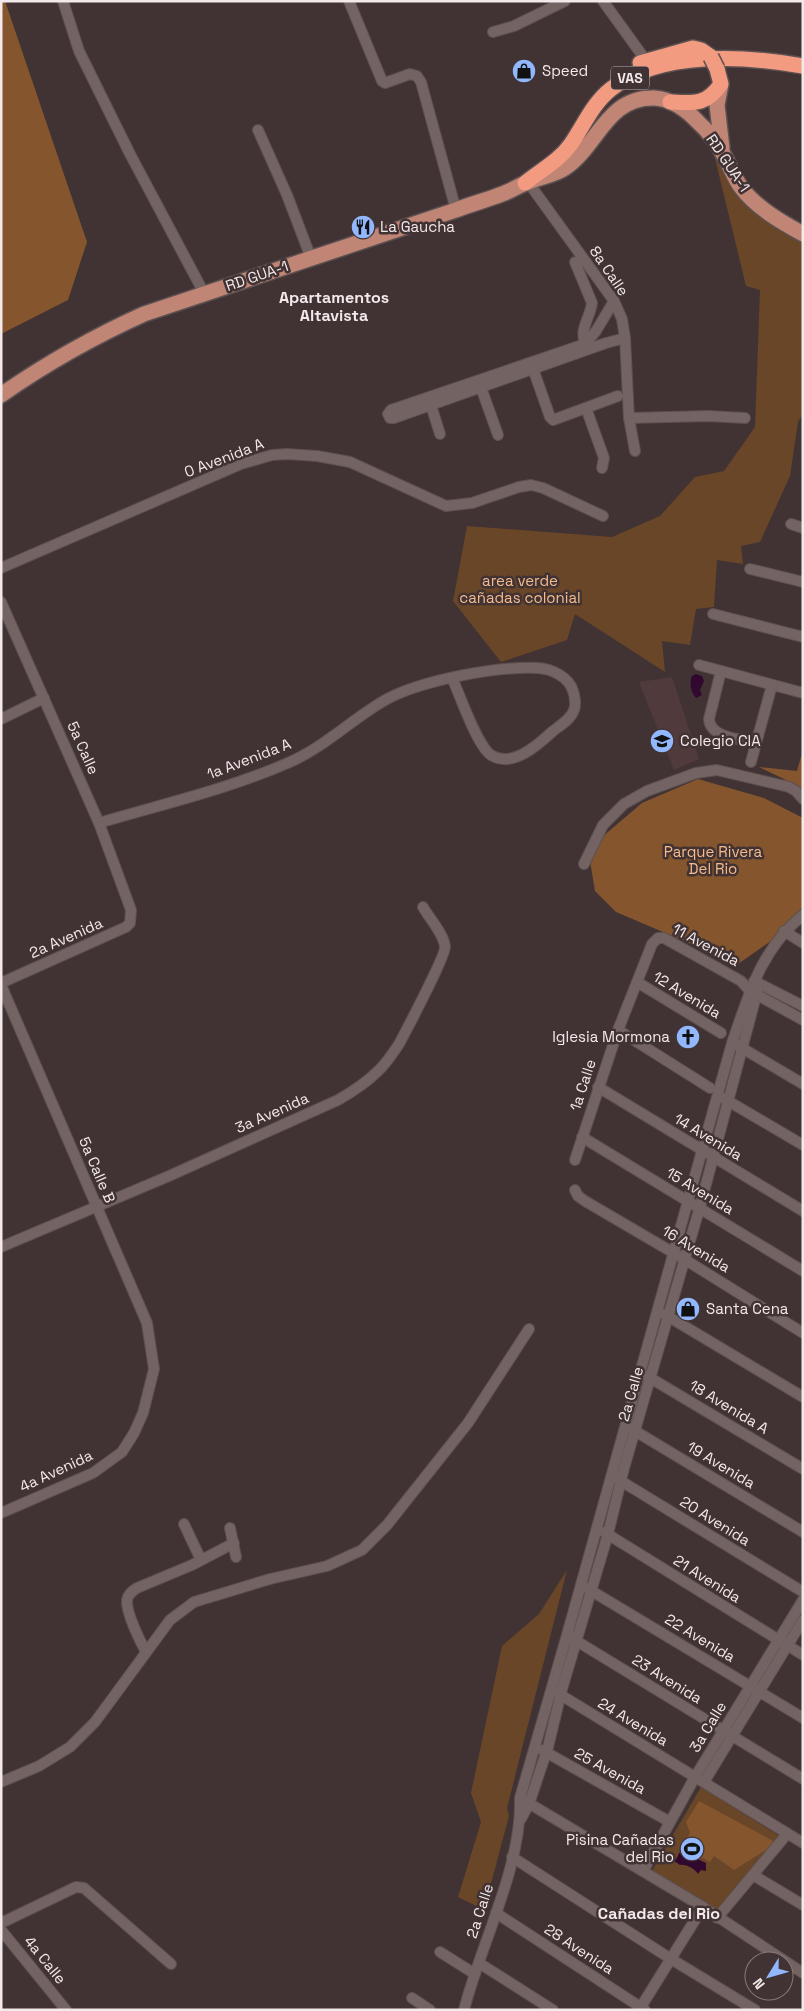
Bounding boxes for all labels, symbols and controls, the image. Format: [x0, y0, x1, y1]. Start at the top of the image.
shop icon: Speed [511, 58, 537, 84]
place label: Speed [542, 61, 588, 80]
road number: VAS [611, 66, 649, 90]
street label: RD GUA-1 [702, 130, 755, 195]
restaurant icon: La Gaucha [350, 214, 376, 240]
place label: La Gaucha [380, 217, 455, 236]
street label: 8a Calle [586, 242, 633, 299]
street label: RD GUA-1 [223, 256, 291, 295]
district label: Apartamentos Altavista [279, 287, 389, 326]
street label: 0 Avenida A [181, 434, 267, 481]
park label: area verde cañadas colonial [459, 571, 581, 607]
street label: 5a Calle [63, 718, 104, 777]
school or university icon: Colegio CIA [649, 728, 675, 754]
place label: Colegio CIA [680, 731, 761, 750]
street label: 1a Avenida A [204, 734, 294, 783]
park label: Parque Rivera Del Rio [664, 842, 762, 878]
street label: 2a Avenida [26, 913, 106, 962]
street label: 11 Avenida [669, 919, 743, 970]
street label: 12 Avenida [650, 967, 725, 1022]
church icon: Iglesia Mormona [675, 1024, 701, 1050]
place label: Iglesia Mormona [552, 1027, 670, 1046]
street label: 1a Calle [565, 1056, 600, 1113]
street label: 3a Avenida [232, 1088, 312, 1137]
street label: 14 Avenida [671, 1109, 746, 1165]
street label: 5a Calle B [75, 1134, 120, 1206]
street label: 15 Avenida [663, 1163, 738, 1218]
street label: 16 Avenida [659, 1221, 734, 1277]
shop icon: Santa Cena [675, 1296, 701, 1322]
place label: Santa Cena [706, 1299, 789, 1318]
street label: 2a Calle [614, 1364, 647, 1423]
street label: 18 Avenida A [686, 1375, 773, 1438]
street label: 19 Avenida [684, 1437, 759, 1493]
street label: 4a Avenida [16, 1445, 96, 1496]
street label: 20 Avenida [677, 1492, 754, 1550]
street label: 21 Avenida [670, 1550, 745, 1607]
street label: 22 Avenida [662, 1609, 739, 1666]
street label: 23 Avenida [629, 1650, 706, 1708]
street label: 24 Avenida [595, 1693, 672, 1750]
street label: 3a Calle [685, 1698, 730, 1756]
street label: 25 Avenida [571, 1743, 650, 1798]
place label: Pisina Cañadas del Rio [566, 1830, 674, 1866]
sports icon: Pisina Cañadas del Rio [679, 1836, 705, 1862]
street label: 2a Calle [462, 1881, 497, 1940]
district label: Cañadas del Rio [598, 1903, 720, 1924]
street label: 28 Avenida [541, 1919, 618, 1978]
street label: 4a Calle [20, 1932, 71, 1988]
north arrow [744, 1951, 794, 2001]
text: N [749, 1975, 769, 1993]

